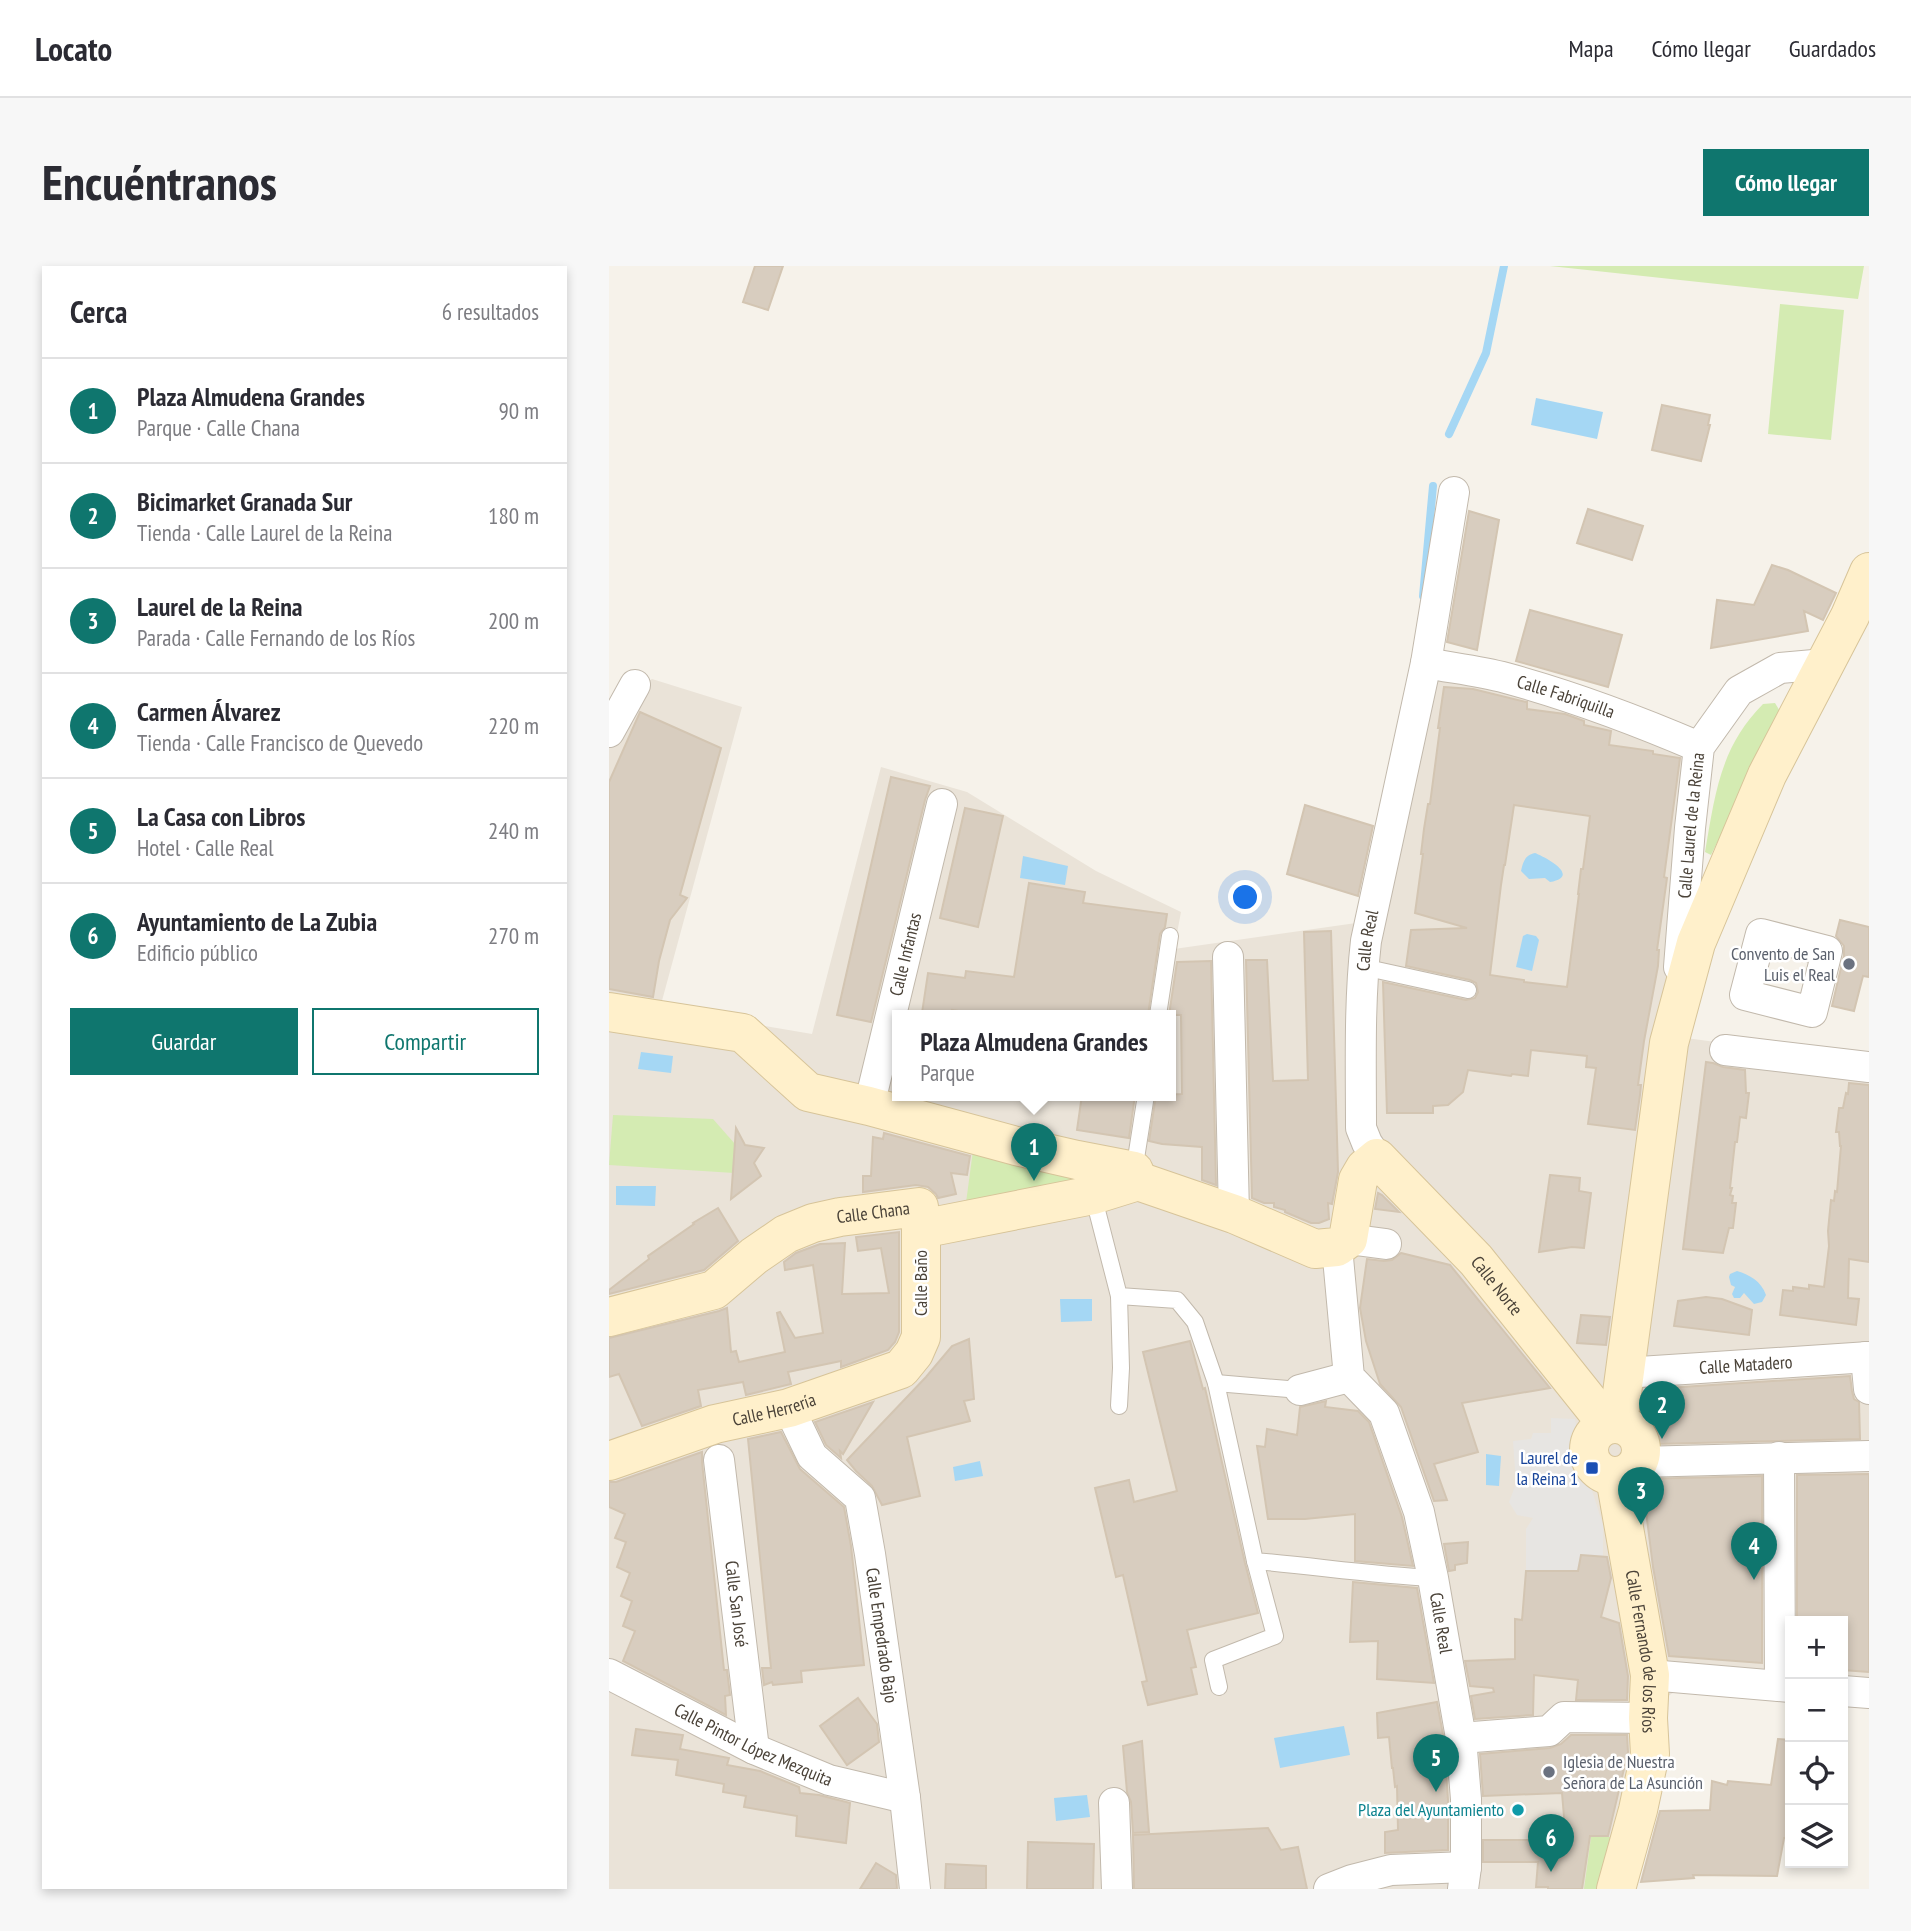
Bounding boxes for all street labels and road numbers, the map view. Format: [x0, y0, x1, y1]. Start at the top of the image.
street label: Calle Fabriquilla [1514, 670, 1618, 723]
street label: Calle Laurel de la Reina [1672, 751, 1709, 899]
street label: Calle Real [1351, 907, 1384, 972]
street label: Calle Infantas [884, 910, 926, 998]
street label: Calle Chana [835, 1196, 911, 1228]
street label: Calle Baño [909, 1250, 932, 1316]
street label: Calle Norte [1466, 1251, 1528, 1320]
street label: Calle Matadero [1698, 1350, 1793, 1379]
street label: Calle Herrería [730, 1388, 819, 1431]
street label: Calle San José [720, 1559, 754, 1649]
street label: Calle Empedrado Bajo [861, 1566, 903, 1705]
street label: Calle Fernando de los Ríos [1621, 1568, 1662, 1734]
street label: Calle Real [1425, 1591, 1458, 1656]
street label: Calle Pintor López Mezquita [670, 1698, 836, 1791]

